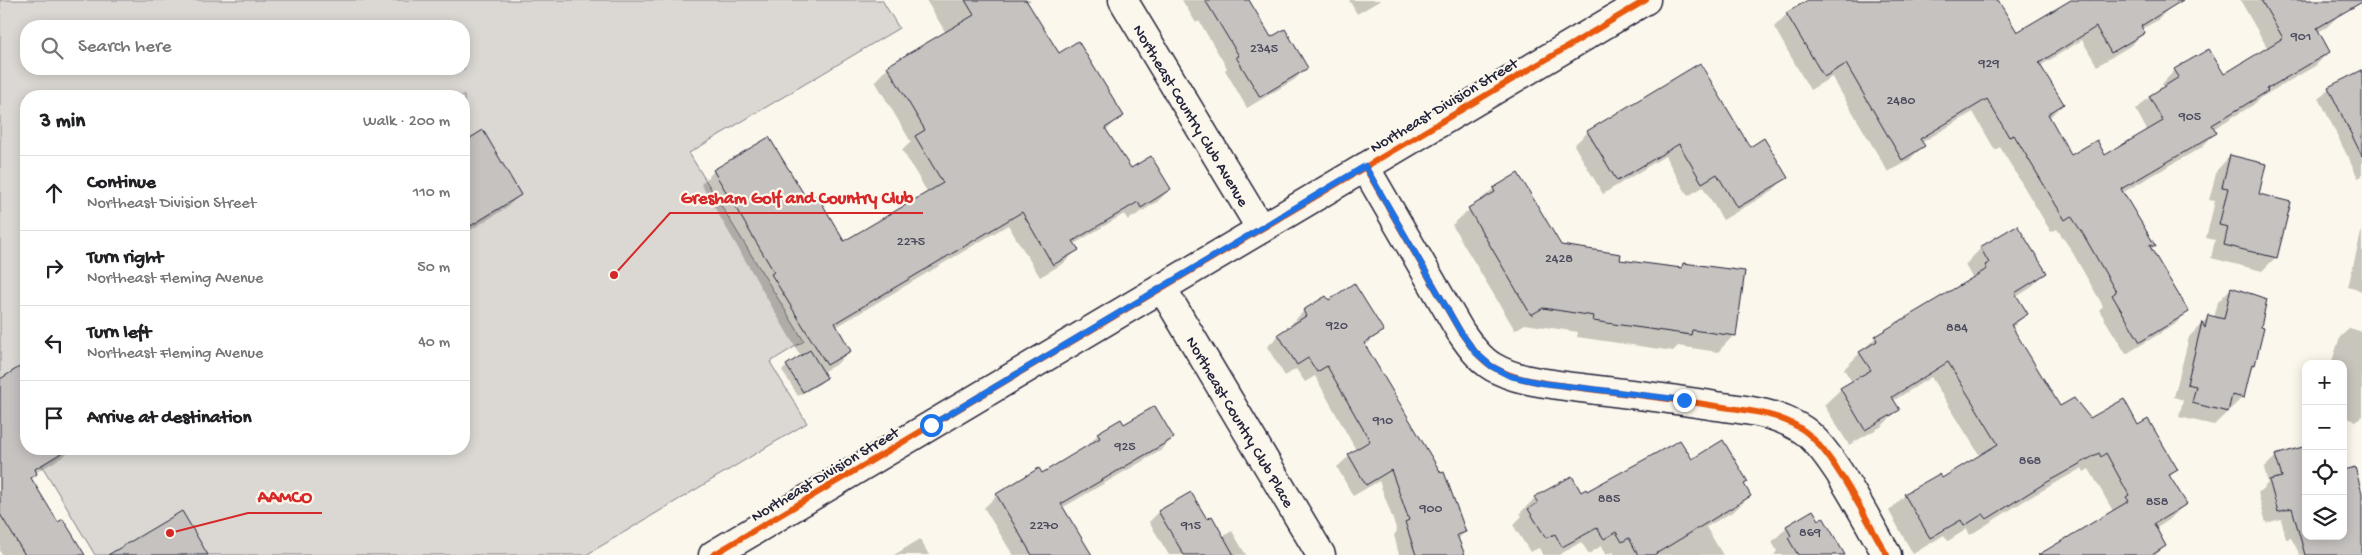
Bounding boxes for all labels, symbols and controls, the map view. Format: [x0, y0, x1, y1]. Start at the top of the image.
search box [20, 20, 470, 75]
street label: Northeast Country Club Avenue [1127, 22, 1252, 212]
house number: 901 [2290, 29, 2311, 46]
icon: search [38, 34, 66, 62]
text: Search here [78, 36, 172, 59]
house number: 2345 [1250, 41, 1278, 58]
street label: Northeast Division Street [1367, 55, 1523, 159]
house number: 929 [1978, 56, 1999, 73]
house number: 2480 [1886, 93, 1916, 110]
house number: 905 [2178, 109, 2201, 126]
text: 3 min [40, 110, 85, 135]
text: Walk · 200 m [363, 113, 450, 132]
text: Continue [87, 172, 156, 195]
icon: ahead [40, 179, 68, 207]
callout: Gresham Golf and Country Club [670, 180, 923, 213]
text: 110 m [413, 184, 450, 203]
text: Gresham Golf and Country Club [681, 189, 914, 210]
text: Northeast Division Street [87, 195, 256, 214]
house number: 2275 [897, 234, 925, 251]
text: Turn right [87, 247, 163, 270]
house number: 2428 [1545, 251, 1573, 268]
icon: right [40, 254, 68, 282]
text: 50 m [417, 259, 450, 278]
text: Northeast Fleming Avenue [87, 270, 263, 289]
house number: 920 [1325, 318, 1348, 335]
house number: 884 [1946, 320, 1968, 337]
text: Turn left [87, 322, 151, 345]
icon: left [40, 329, 68, 357]
text: 40 m [418, 334, 450, 353]
street label: Northeast Country Club Place [1180, 334, 1297, 513]
text: Northeast Fleming Avenue [87, 345, 263, 364]
map controls [2302, 360, 2347, 540]
button: + [2302, 360, 2347, 405]
route end [1673, 389, 1696, 412]
icon: arrive [40, 404, 68, 432]
button: − [2302, 405, 2347, 450]
text: Arrive at destination [87, 407, 251, 430]
house number: 910 [1372, 413, 1393, 430]
route start [920, 414, 943, 437]
street label: Northeast Division Street [748, 424, 904, 528]
house number: 925 [1113, 439, 1136, 456]
button: locate [2302, 450, 2347, 495]
house number: 868 [2019, 453, 2042, 470]
callout: AAMCO [248, 480, 322, 513]
text: AAMCO [257, 488, 312, 509]
house number: 885 [1598, 491, 1620, 508]
house number: 858 [2146, 494, 2169, 511]
button: layers [2302, 495, 2347, 540]
house number: 900 [1419, 501, 1443, 518]
house number: 2270 [1030, 518, 1059, 535]
house number: 915 [1180, 518, 1201, 535]
house number: 869 [1799, 525, 1821, 542]

